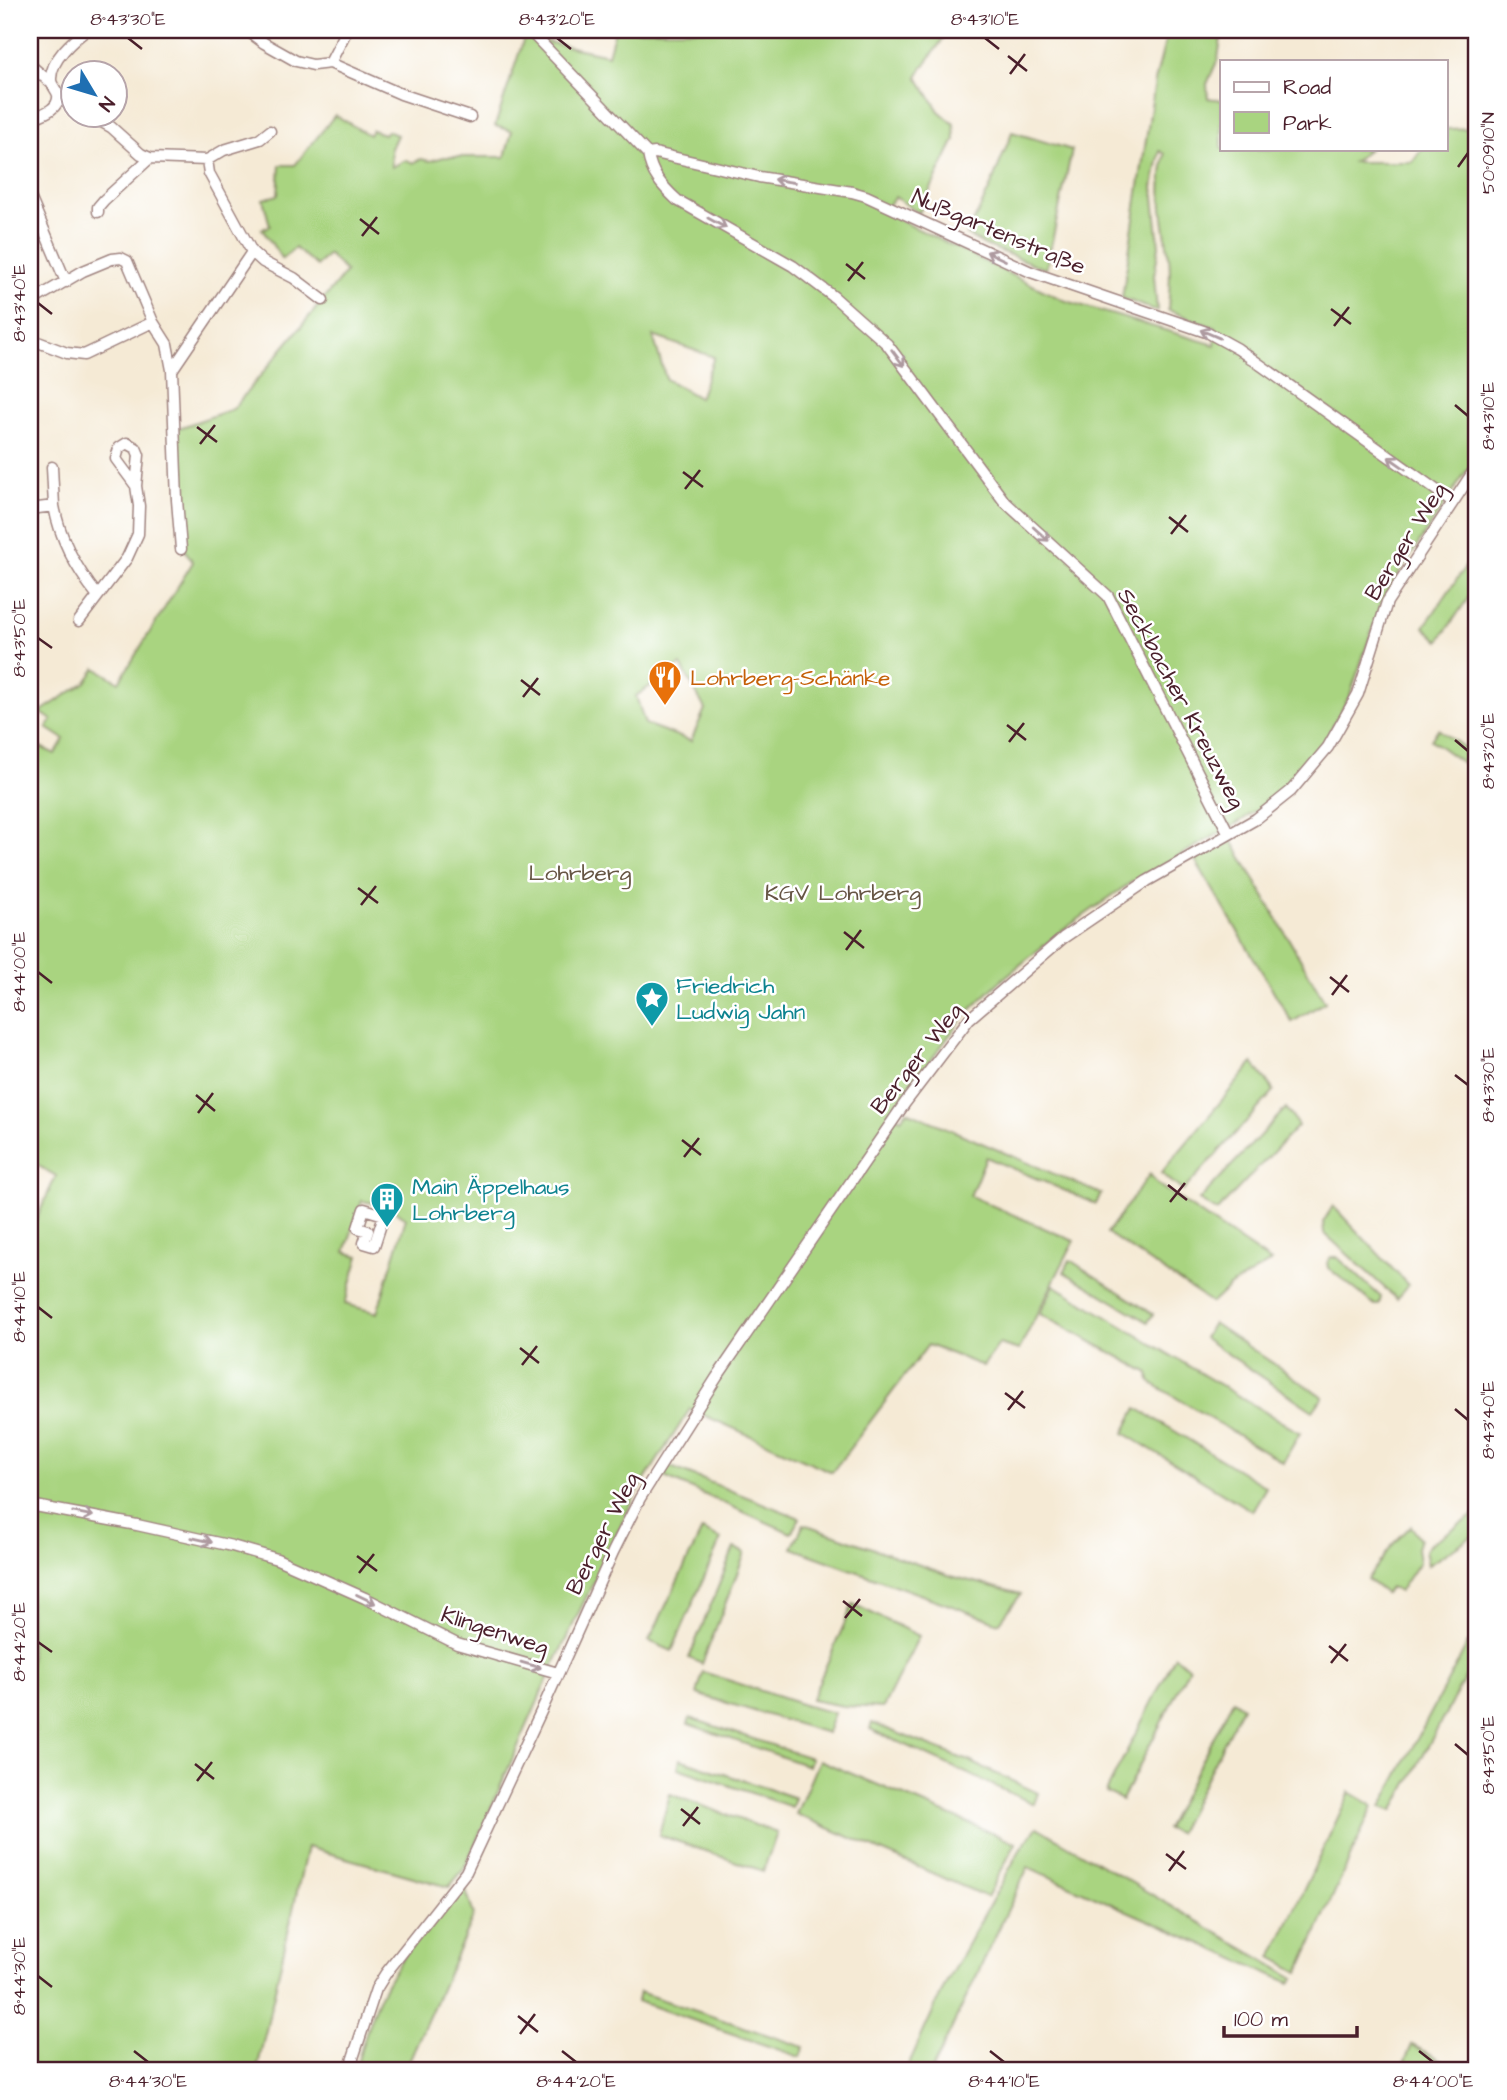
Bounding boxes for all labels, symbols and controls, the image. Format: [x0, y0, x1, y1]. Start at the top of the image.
text: 8°43'30"E [90, 7, 166, 32]
text: 8°43'20"E [519, 7, 596, 32]
text: 8°43'10"E [951, 7, 1020, 32]
north arrow [60, 60, 130, 130]
legend [1220, 60, 1448, 150]
text: Road [1283, 73, 1331, 102]
text: N [92, 91, 121, 117]
text: Park [1283, 109, 1332, 138]
text: 50°09'10"N [1476, 112, 1501, 194]
one-way arrow [773, 174, 796, 187]
street label: Nußgartenstraße [906, 181, 1090, 284]
one-way arrow [706, 217, 727, 230]
one-way arrow [986, 249, 1008, 262]
text: 8°43'40"E [7, 263, 32, 342]
one-way arrow [1200, 327, 1221, 340]
one-way arrow [891, 348, 906, 367]
text: 8°43'10"E [1476, 381, 1501, 450]
one-way arrow [1388, 455, 1407, 470]
street label: Berger Weg [1357, 476, 1456, 607]
one-way arrow [1032, 525, 1049, 542]
street label: Seckbacher Kreuzweg [1108, 582, 1253, 815]
text: 8°43'50"E [7, 598, 32, 677]
restaurant icon: Lohrberg-Schänke [646, 658, 684, 707]
place label: Lohrberg-Schänke [690, 662, 891, 695]
text: 8°43'20"E [1476, 712, 1501, 789]
park label: Lohrberg [529, 857, 632, 890]
park label: KGV Lohrberg [765, 877, 921, 910]
text: 8°44'00"E [7, 931, 32, 1012]
place label: Friedrich Ludwig Jahn [676, 970, 805, 1029]
place icon: Friedrich Ludwig Jahn [633, 979, 671, 1028]
street label: Berger Weg [863, 996, 971, 1122]
text: 8°43'30"E [1476, 1047, 1501, 1123]
place label: Main Äppelhaus Lohrberg [412, 1171, 570, 1230]
building icon: Main Äppelhaus Lohrberg [368, 1180, 406, 1229]
text: 8°44'10"E [7, 1271, 32, 1343]
text: 8°43'40"E [1476, 1380, 1501, 1459]
street label: Berger Weg [558, 1467, 648, 1601]
one-way arrow [71, 1508, 94, 1521]
one-way arrow [190, 1533, 213, 1547]
one-way arrow [355, 1593, 376, 1607]
street label: Klingenweg [437, 1599, 553, 1664]
text: 8°44'20"E [7, 1602, 32, 1682]
one-way arrow [519, 1659, 542, 1672]
text: 8°43'50"E [1476, 1715, 1501, 1794]
text: 8°44'30"E [7, 1936, 32, 2015]
scale bar [1224, 1995, 1356, 2039]
text: 100 m [1234, 2005, 1289, 2034]
text: 8°44'30"E [109, 2069, 188, 2094]
text: 8°44'20"E [536, 2069, 616, 2094]
text: 8°44'10"E [968, 2069, 1040, 2094]
text: 8°44'00"E [1393, 2069, 1474, 2094]

